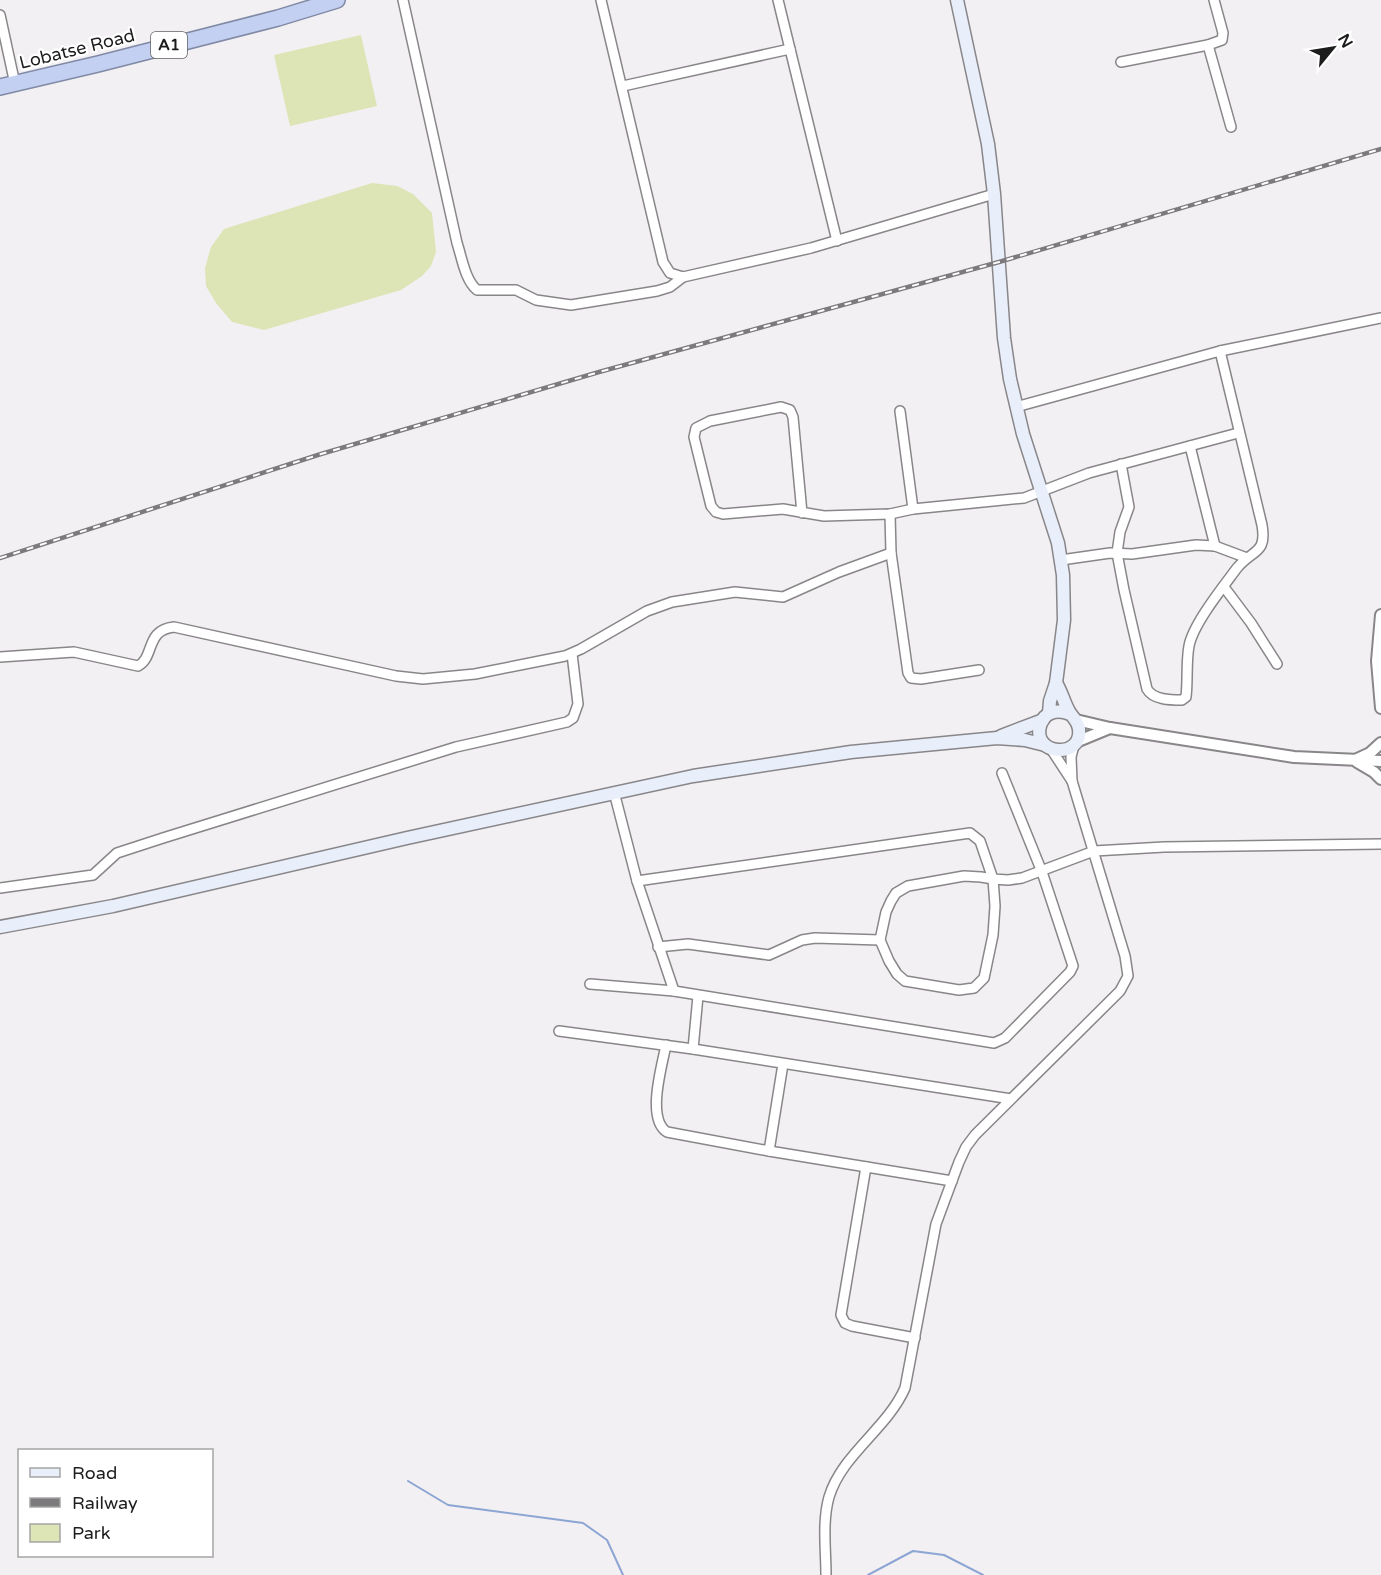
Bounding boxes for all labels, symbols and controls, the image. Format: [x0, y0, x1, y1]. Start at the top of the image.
north arrow [1303, 18, 1363, 78]
street label: Lobatse Road [17, 24, 137, 74]
text: N [1333, 30, 1357, 52]
road number: A1 [151, 32, 187, 58]
legend [18, 1449, 213, 1557]
text: Road [72, 1462, 117, 1484]
text: Railway [72, 1492, 138, 1514]
text: Park [72, 1522, 111, 1544]

